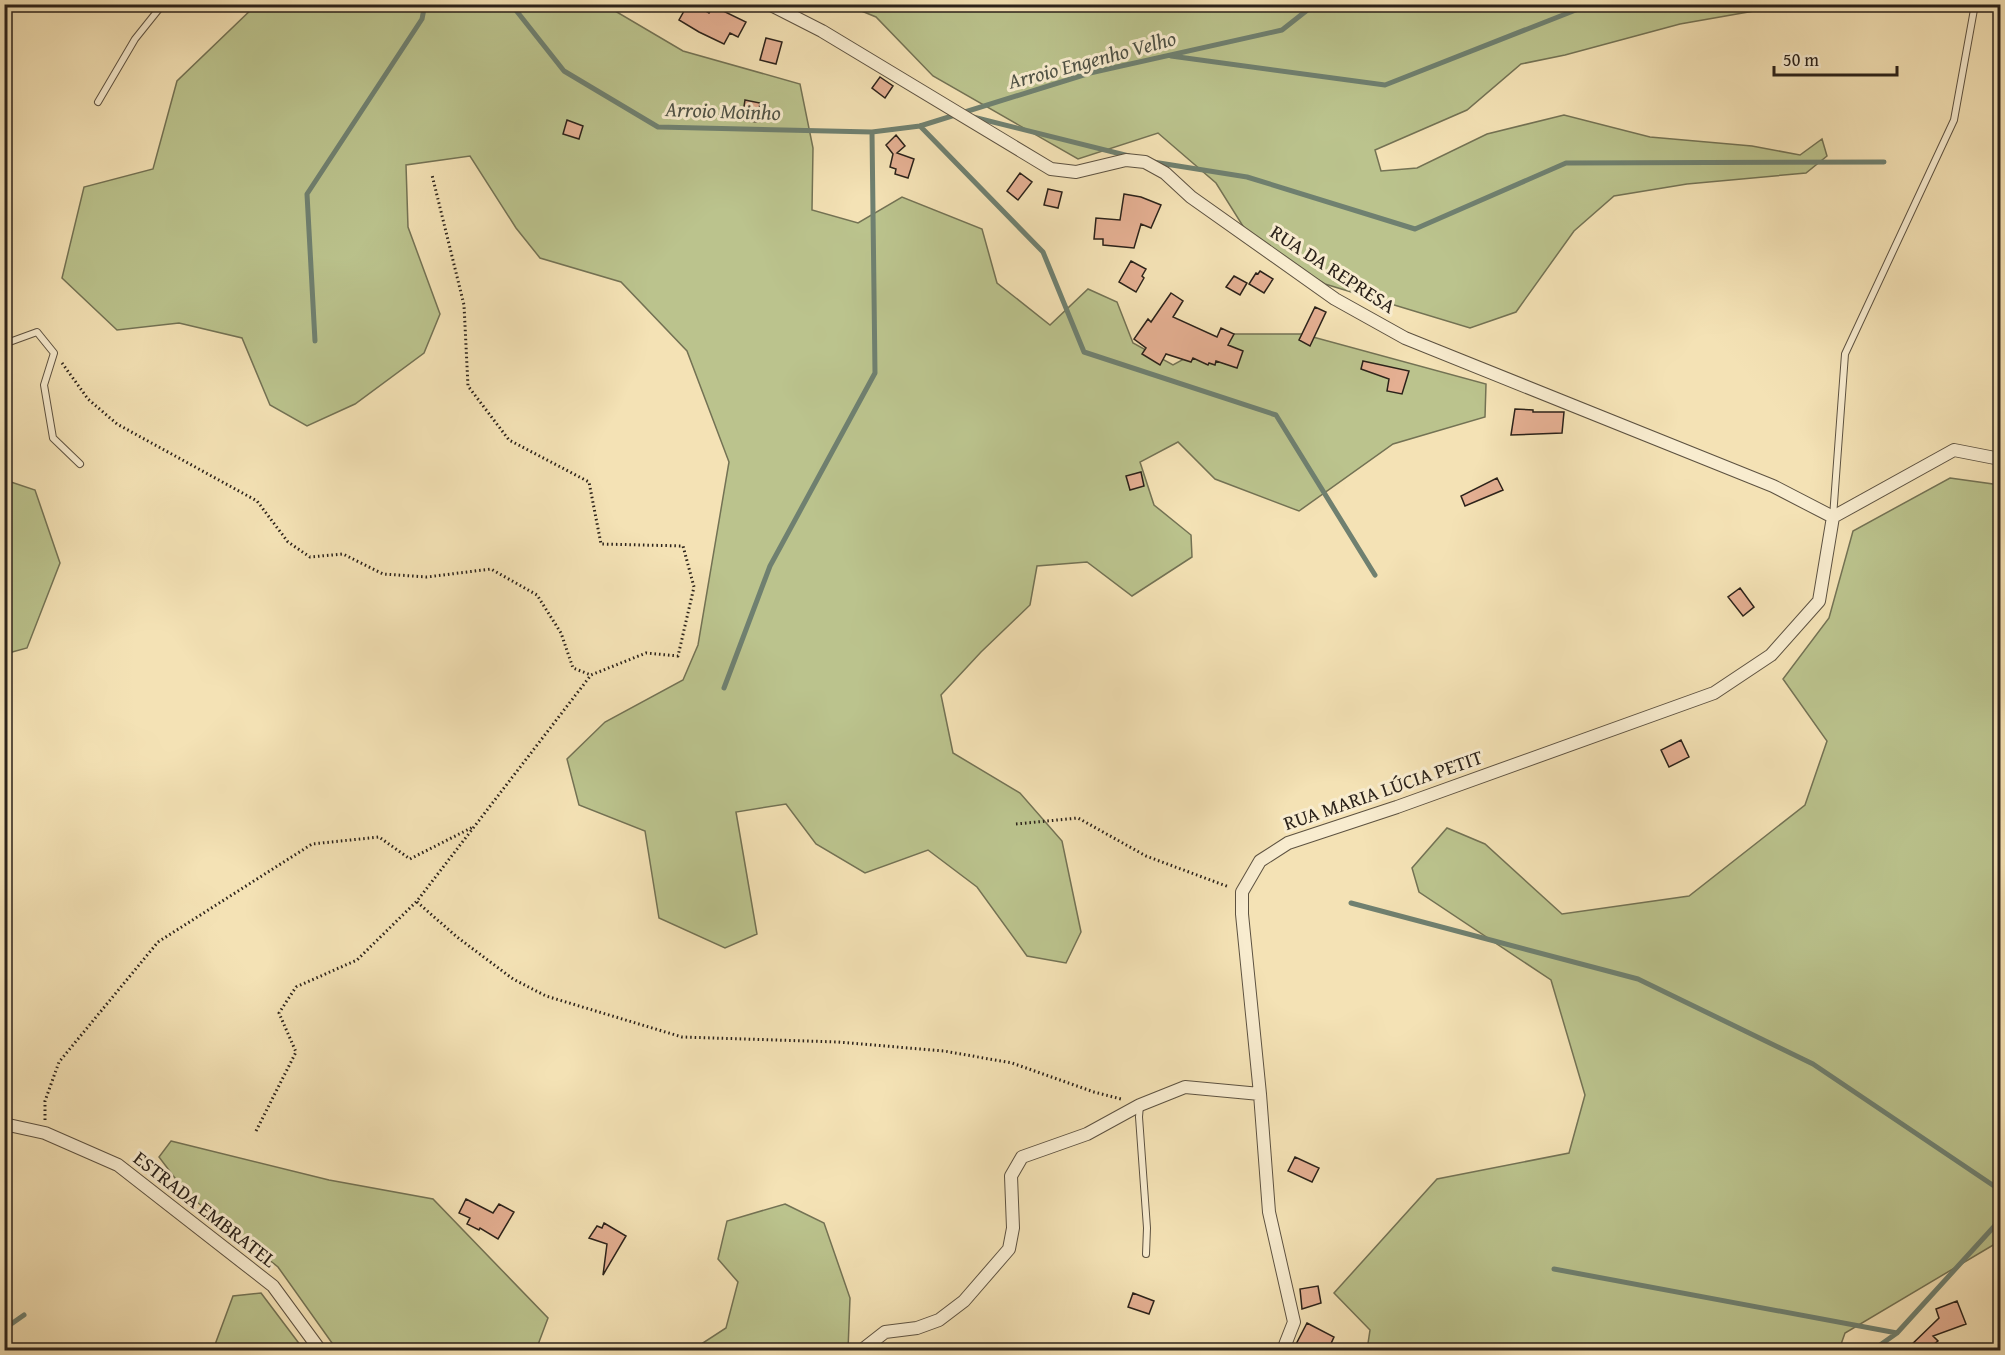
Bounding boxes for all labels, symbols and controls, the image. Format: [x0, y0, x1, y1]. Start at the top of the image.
water label: Arroio Engenho Velho [1003, 22, 1179, 97]
scale bar [1774, 39, 1897, 77]
text: 50 m [1783, 46, 1819, 73]
water label: Arroio Moinho [664, 93, 781, 128]
street label: RUA DA REPRESA [1265, 217, 1402, 320]
street label: RUA MARIA LÚCIA PETIT [1279, 742, 1486, 837]
street label: ESTRADA EMBRATEL [128, 1143, 283, 1274]

